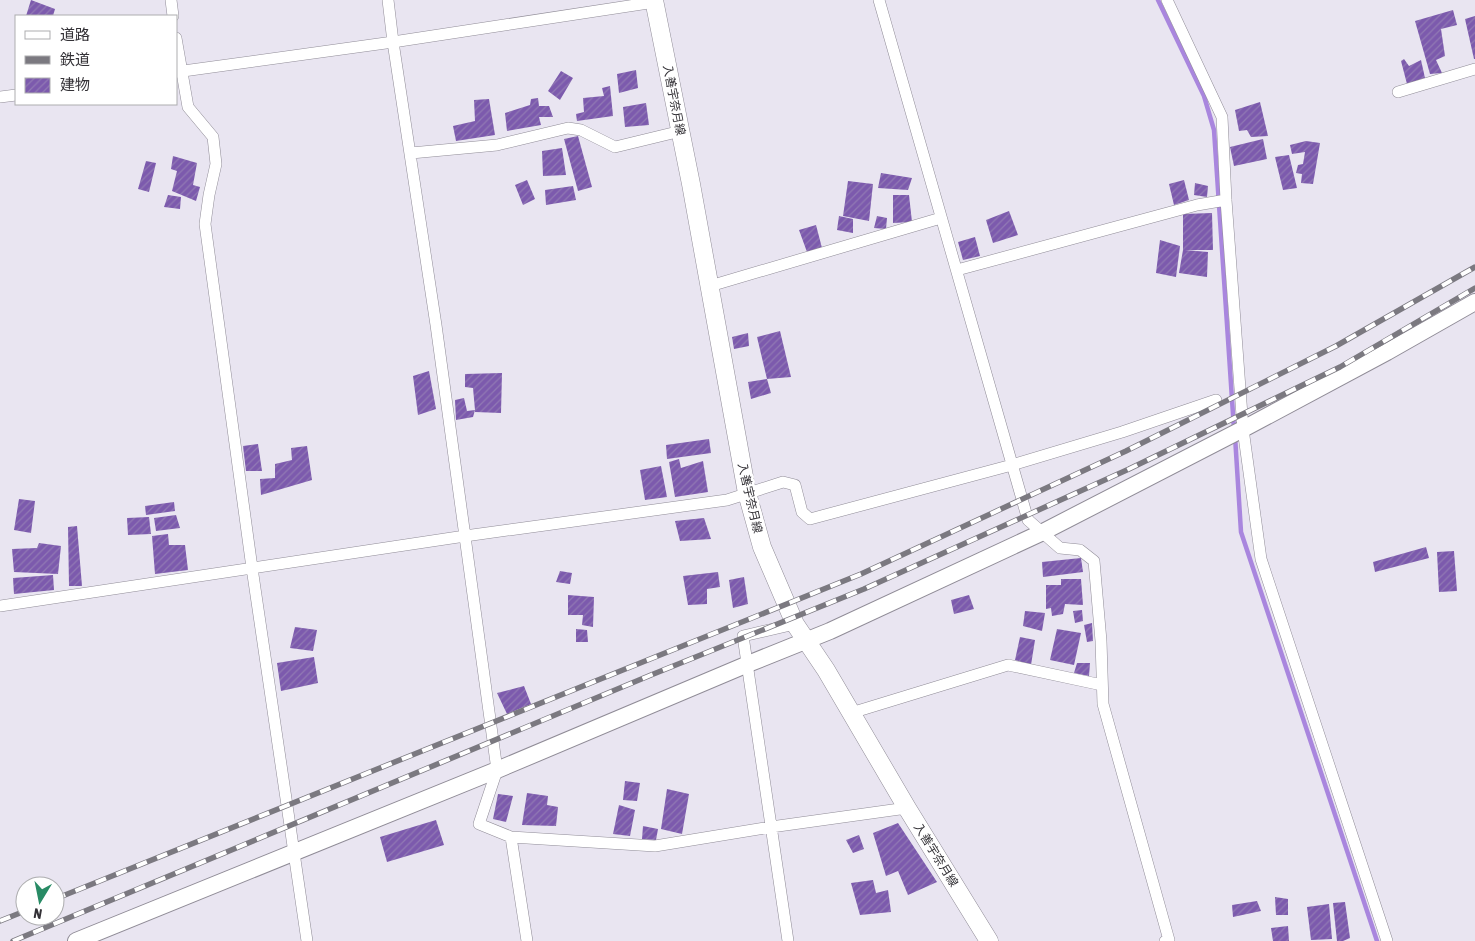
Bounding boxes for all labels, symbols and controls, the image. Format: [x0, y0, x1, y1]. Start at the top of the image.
legend [15, 15, 178, 105]
text: 道路 [60, 26, 90, 43]
text: 鉄道 [60, 51, 90, 68]
street label: 入善宇奈月線 [660, 63, 688, 137]
text: 建物 [60, 76, 90, 93]
street label: 入善宇奈月線 [735, 461, 765, 535]
street label: 入善宇奈月線 [911, 821, 961, 889]
north arrow [15, 876, 65, 926]
text: N [32, 905, 43, 922]

